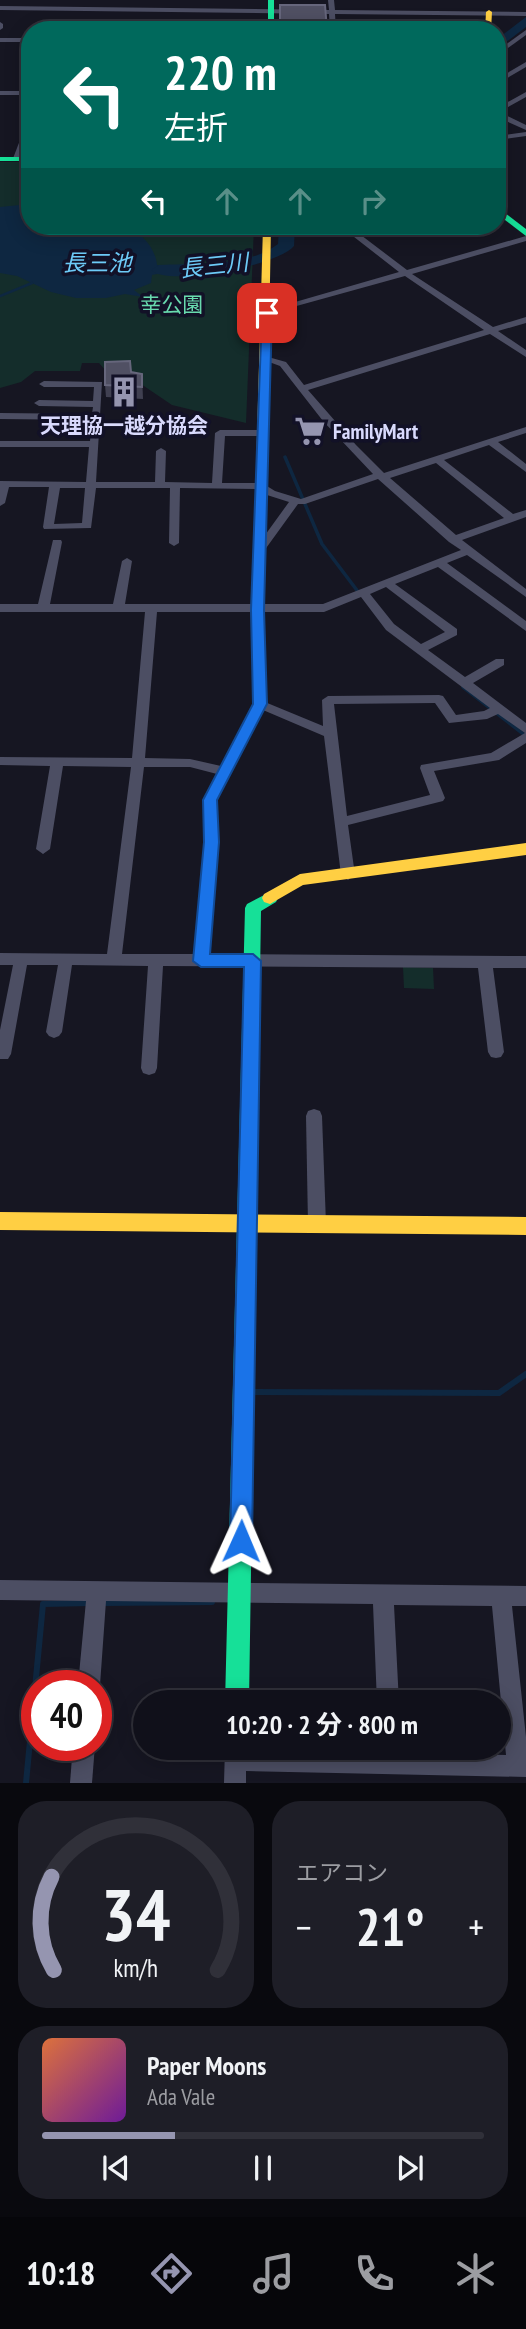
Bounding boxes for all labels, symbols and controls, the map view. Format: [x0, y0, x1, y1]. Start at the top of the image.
text: 220 m [164, 40, 277, 104]
icon: left [49, 49, 140, 140]
text: 左折 [164, 106, 228, 148]
icon: left [135, 182, 173, 220]
icon: ahead [208, 182, 246, 220]
icon: ahead [281, 182, 319, 220]
icon: right [354, 182, 392, 220]
water label: 長三川 [178, 247, 253, 283]
water label: 長三池 [63, 248, 134, 277]
pin [237, 283, 297, 343]
park label: 幸公園 [141, 291, 204, 318]
icon: arrive [248, 294, 286, 332]
building icon: 天理協一越分協会 [107, 375, 141, 409]
place label: 天理協一越分協会 [40, 412, 208, 439]
supermarket icon: FamilyMart [293, 414, 327, 448]
place label: FamilyMart [333, 418, 418, 445]
position arrow [204, 1504, 278, 1578]
speed limit sign: 40 [21, 1670, 112, 1761]
text: 10:20 · 2 分 · 800 m [226, 1708, 418, 1741]
text: エアコン [296, 1858, 388, 1887]
text: 34 [101, 1867, 171, 1961]
text: 21° [356, 1893, 424, 1960]
text: − [296, 1902, 312, 1951]
text: + [468, 1902, 484, 1951]
text: km/h [114, 1952, 158, 1984]
text: Paper Moons [147, 2049, 266, 2082]
text: Ada Vale [147, 2082, 215, 2111]
icon: previous [97, 2149, 135, 2187]
icon: pause [244, 2149, 282, 2187]
icon: next [391, 2149, 429, 2187]
icon: directions [147, 2249, 196, 2298]
icon: music [249, 2249, 298, 2298]
icon: phone [350, 2249, 399, 2298]
icon: climate [451, 2249, 500, 2298]
text: 10:18 [26, 2252, 95, 2294]

